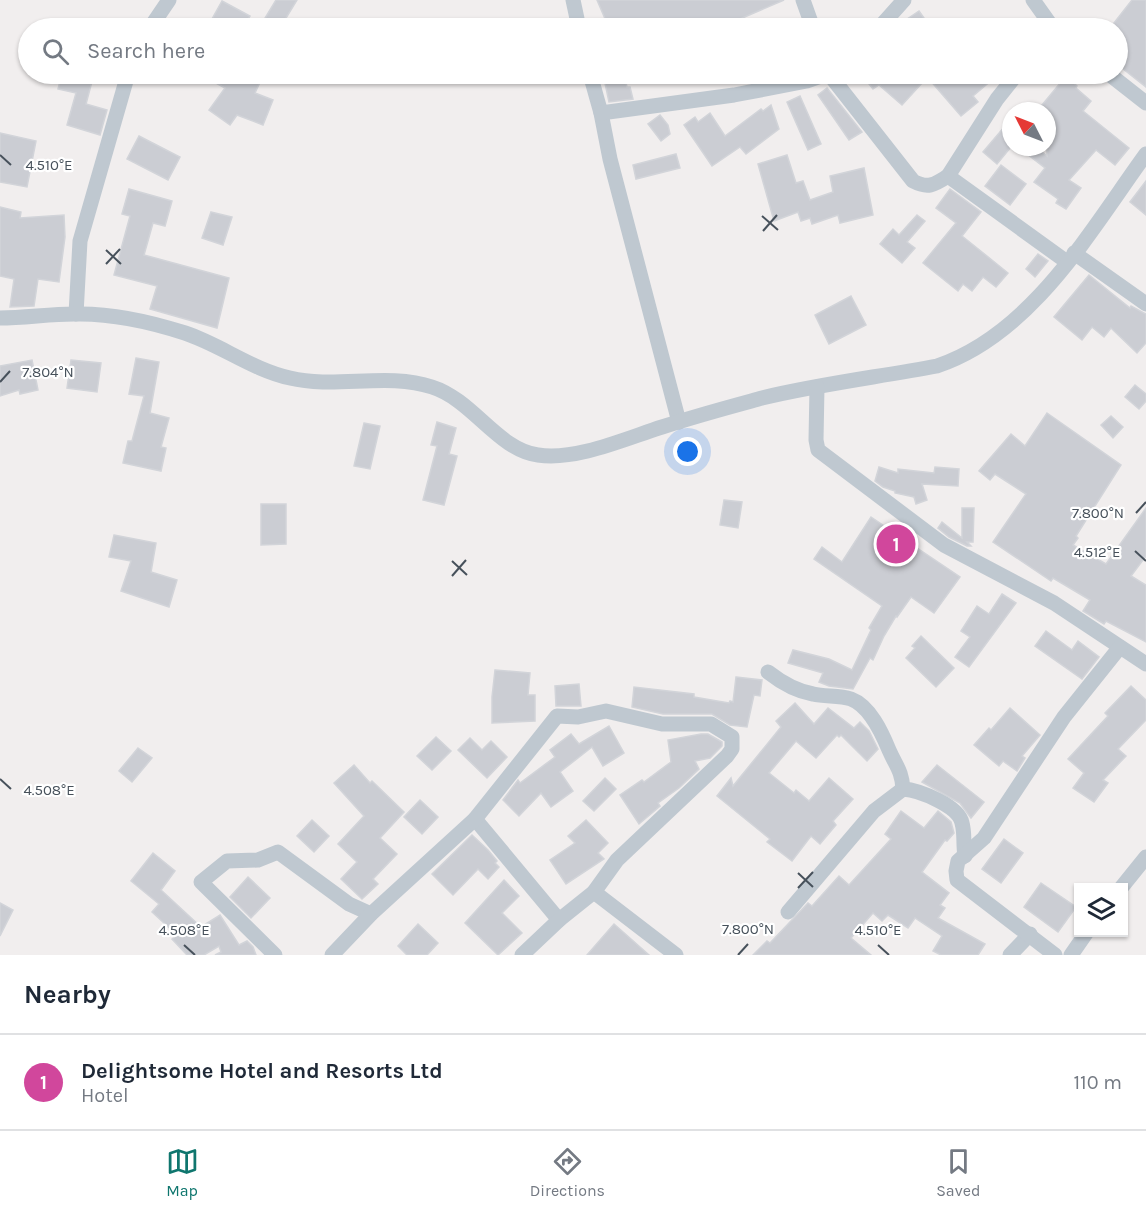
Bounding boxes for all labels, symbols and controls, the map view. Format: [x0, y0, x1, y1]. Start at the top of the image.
search box [18, 18, 1128, 84]
icon: search [39, 35, 72, 68]
text: Search here [87, 38, 205, 64]
north arrow [1002, 102, 1056, 156]
text: 4.510°E [26, 156, 72, 174]
text: 7.804°N [22, 363, 74, 381]
your location [673, 437, 702, 466]
text: 7.800°N [1072, 504, 1124, 522]
pin: 1 [876, 522, 916, 566]
text: 4.512°E [1074, 543, 1120, 561]
text: 4.508°E [23, 781, 75, 799]
map controls [1074, 883, 1128, 937]
button: layers [1074, 883, 1128, 937]
text: 7.800°N [722, 920, 774, 938]
text: 4.508°E [158, 921, 210, 939]
text: 4.510°E [855, 921, 901, 939]
text: Nearby [24, 979, 111, 1010]
text: Delightsome Hotel and Resorts Ltd [81, 1058, 443, 1084]
text: 1 [40, 1071, 47, 1094]
text: 110 m [1073, 1071, 1122, 1094]
text: Hotel [81, 1084, 129, 1107]
tab: Map [166, 1145, 199, 1200]
tab: Directions [530, 1145, 605, 1200]
tab: Saved [936, 1145, 980, 1200]

